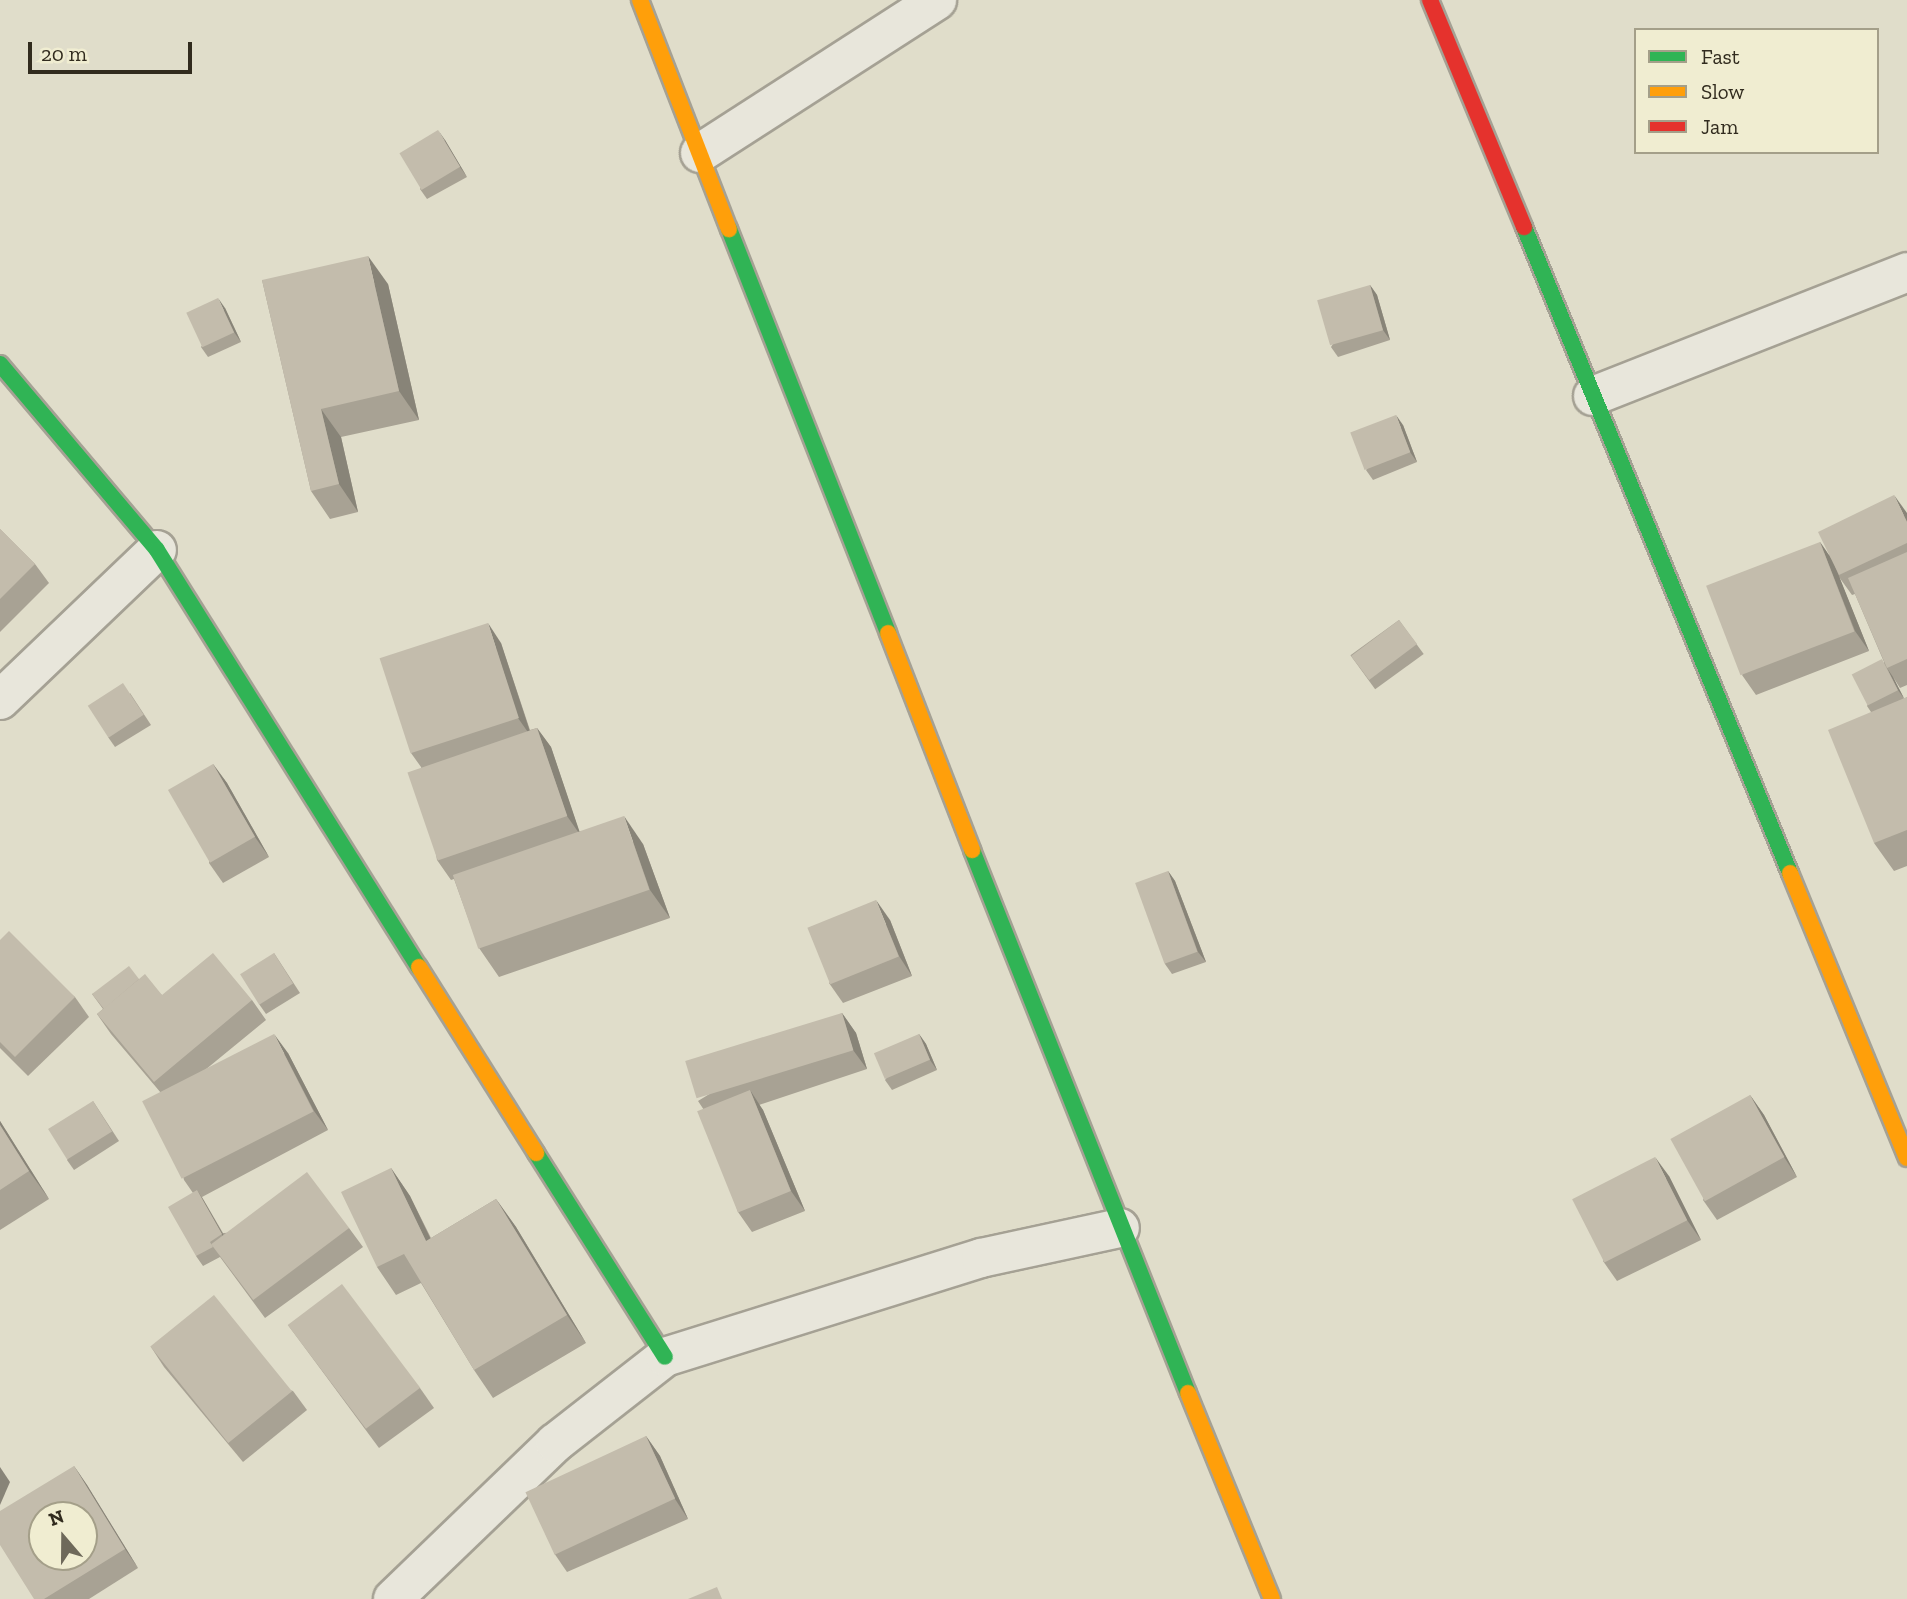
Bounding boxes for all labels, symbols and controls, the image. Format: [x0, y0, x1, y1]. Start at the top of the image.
scale bar [32, 28, 196, 72]
legend [1634, 28, 1879, 154]
text: 20 m [41, 41, 87, 66]
text: Fast [1701, 44, 1740, 69]
text: Slow [1701, 79, 1744, 104]
text: Jam [1701, 114, 1738, 139]
north arrow [28, 1501, 98, 1571]
text: N [46, 1504, 67, 1531]

